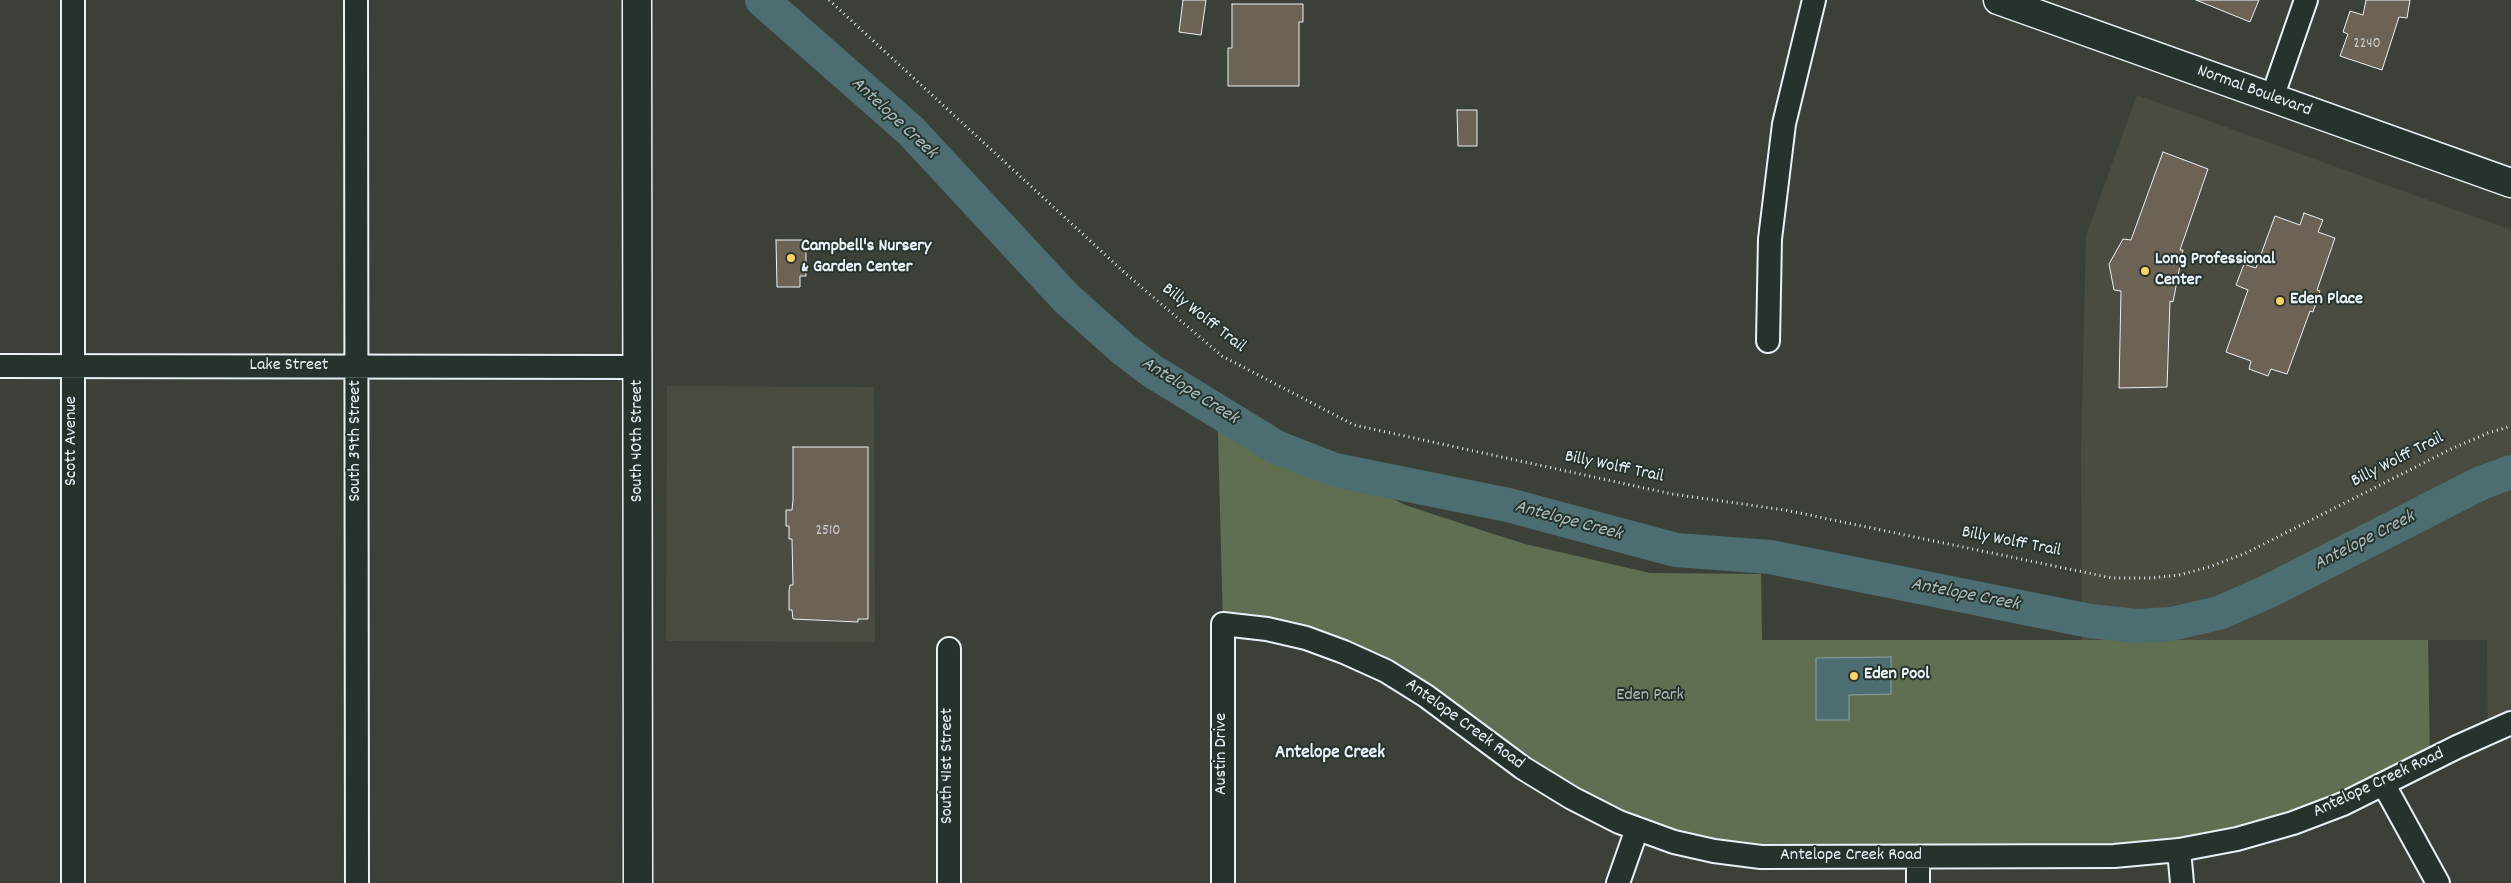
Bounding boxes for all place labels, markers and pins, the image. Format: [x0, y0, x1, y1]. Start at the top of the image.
place label: Campbell's Nursery & Garden Center [801, 237, 931, 280]
place label: Long Professional Center [2155, 250, 2275, 292]
marker: Campbell's Nursery & Garden Center [785, 252, 797, 264]
marker: Long Professional Center [2139, 265, 2151, 277]
place label: Eden Place [2290, 290, 2363, 312]
marker: Eden Place [2274, 295, 2286, 307]
place label: Eden Pool [1864, 665, 1929, 687]
marker: Eden Pool [1848, 670, 1860, 682]

